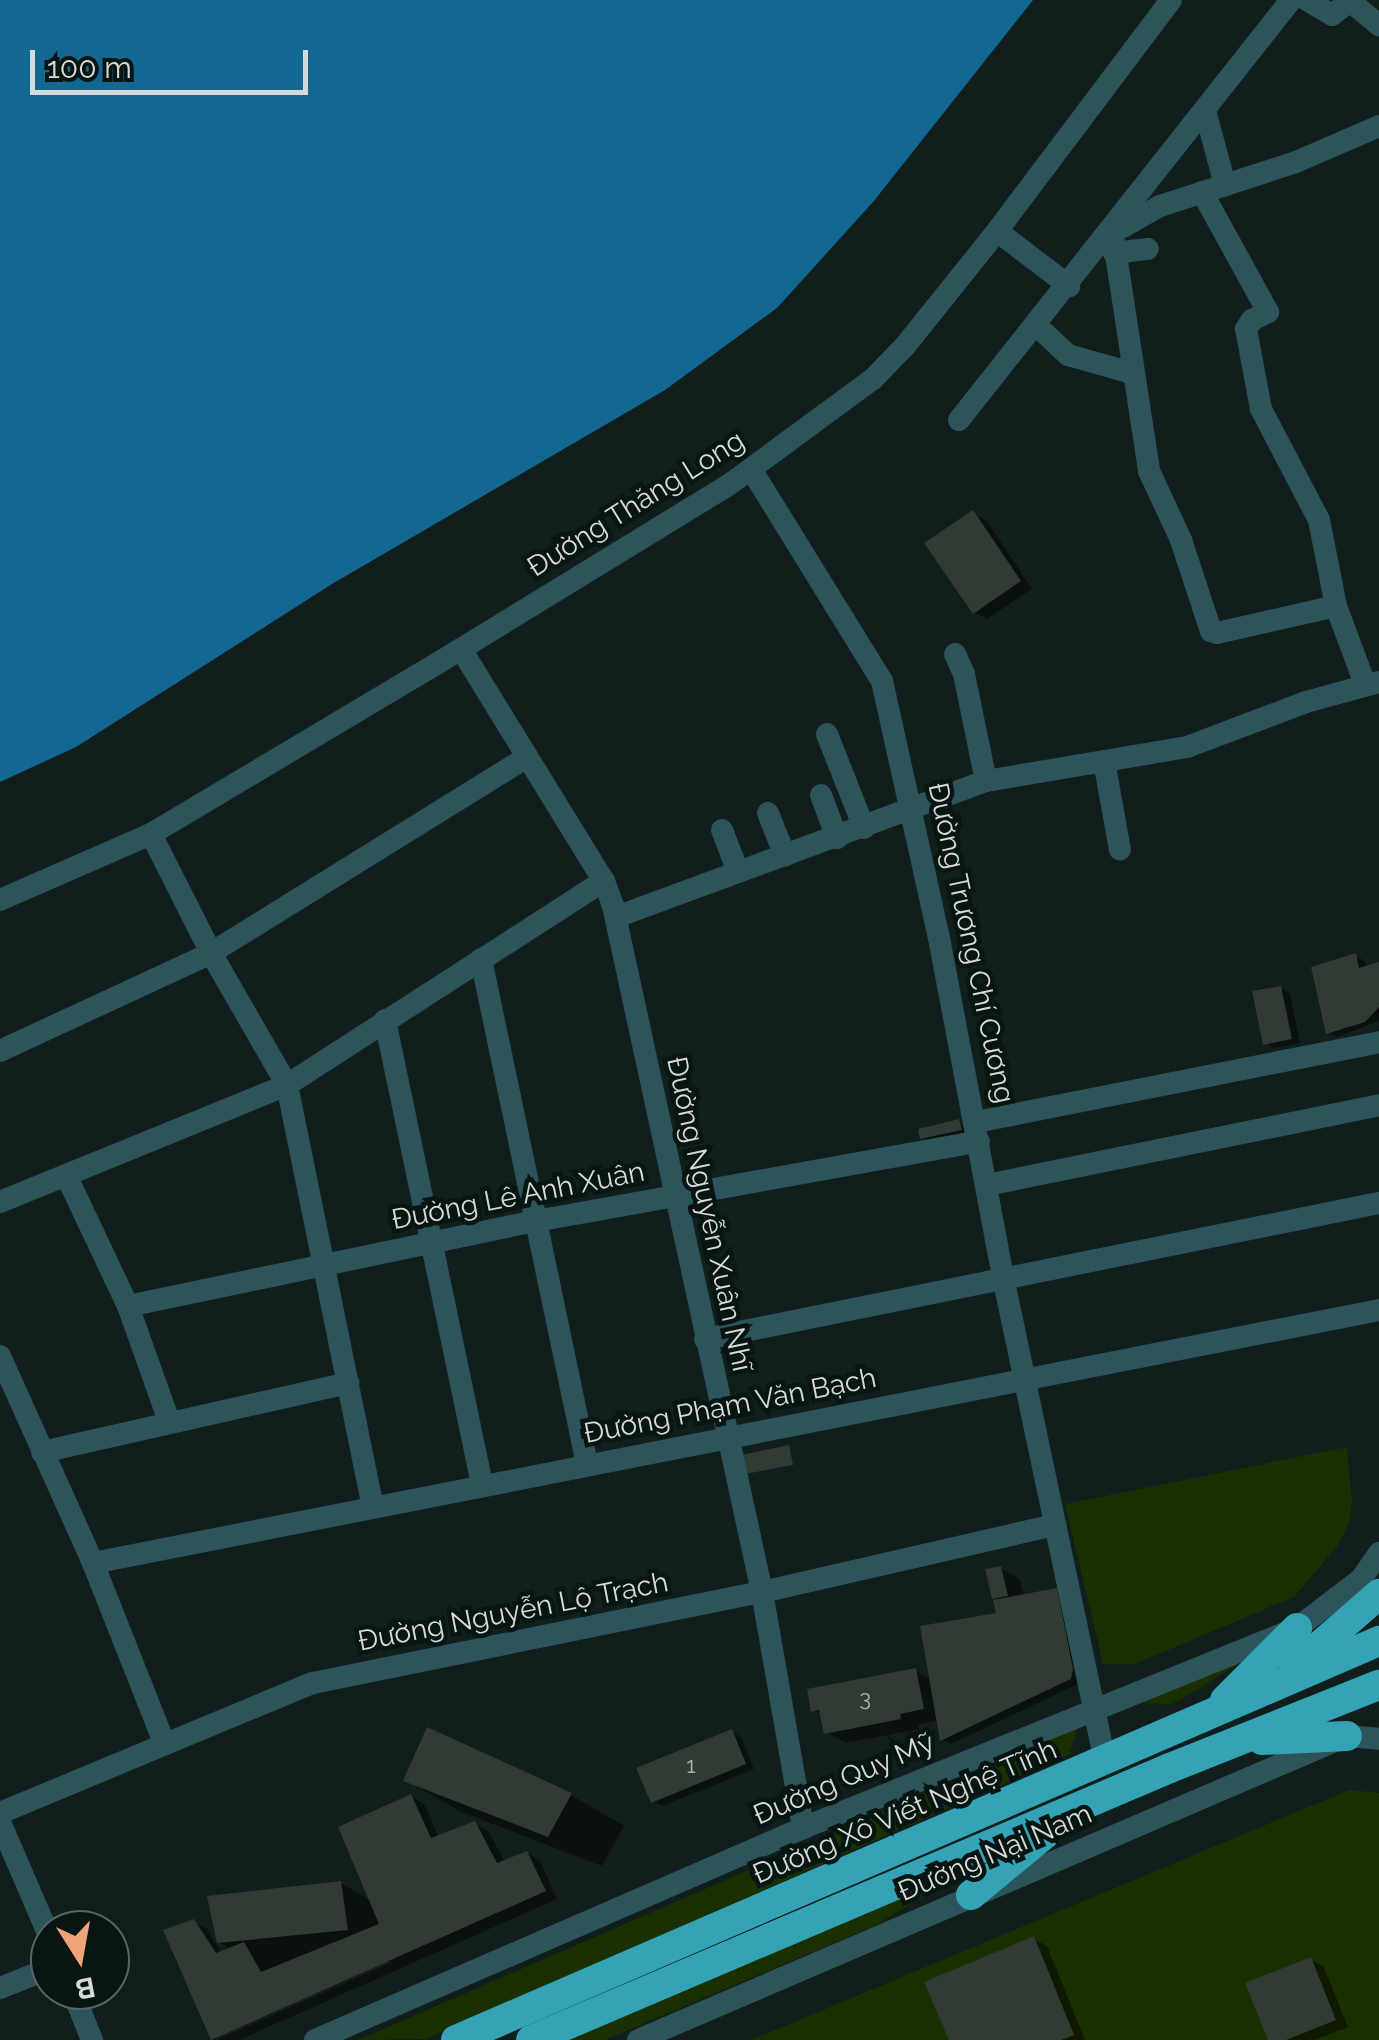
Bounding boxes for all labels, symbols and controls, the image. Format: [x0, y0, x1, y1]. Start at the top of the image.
scale bar [35, 30, 312, 92]
text: 100 m [47, 50, 132, 85]
street label: Đường Thăng Long [521, 424, 751, 584]
street label: Đường Trương Chí Cương [921, 779, 1021, 1107]
street label: Đường Nguyễn Xuân Nhĩ [659, 1053, 759, 1375]
street label: Đường Lê Anh Xuân [388, 1155, 648, 1237]
street label: Đường Phạm Văn Bạch [581, 1361, 879, 1451]
street label: Đường Nguyễn Lộ Trạch [355, 1565, 671, 1659]
house number: 3 [859, 1686, 871, 1712]
street label: Đường Quy Mỹ [748, 1726, 940, 1832]
street label: Đường Xô Viết Nghệ Tĩnh [747, 1732, 1063, 1892]
house number: 1 [686, 1753, 696, 1779]
street label: Đường Nại Nam [893, 1797, 1097, 1909]
north arrow [30, 1910, 130, 2010]
text: B [73, 1970, 98, 2006]

